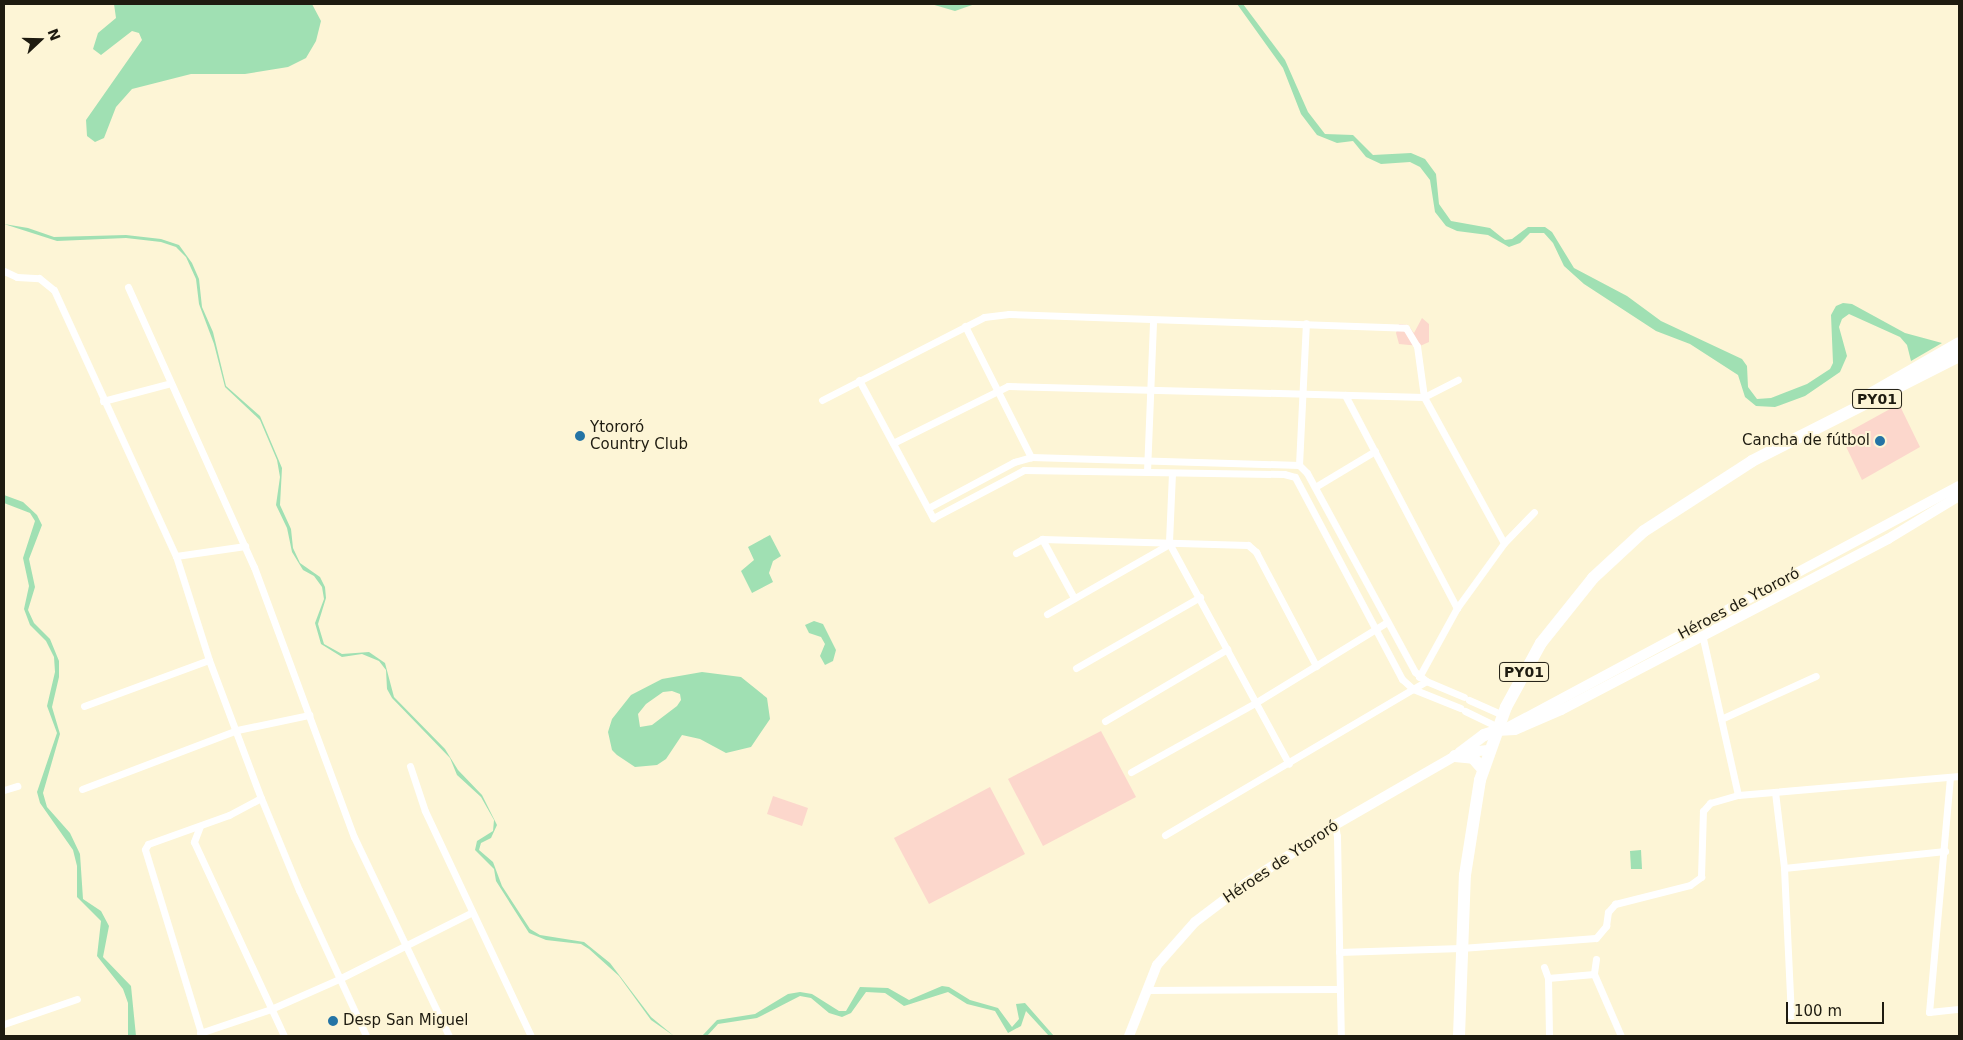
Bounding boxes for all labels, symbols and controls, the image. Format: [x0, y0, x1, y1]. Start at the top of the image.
north arrow [15, 15, 65, 65]
text: N [44, 26, 64, 43]
road number: PY01 [1852, 388, 1902, 410]
place label: Ytororó Country Club [590, 418, 688, 453]
marker: Ytororó Country Club [574, 430, 586, 442]
place label: Cancha de fútbol [1742, 432, 1870, 450]
marker: Cancha de fútbol [1874, 435, 1886, 447]
street label: Héroes de Ytororó [1675, 564, 1803, 644]
road number: PY01 [1499, 660, 1549, 684]
street label: Héroes de Ytororó [1220, 817, 1342, 907]
scale bar [1788, 992, 1886, 1024]
text: 100 m [1794, 1002, 1842, 1020]
place label: Desp San Miguel [343, 1012, 468, 1030]
marker: Desp San Miguel [327, 1015, 339, 1027]

